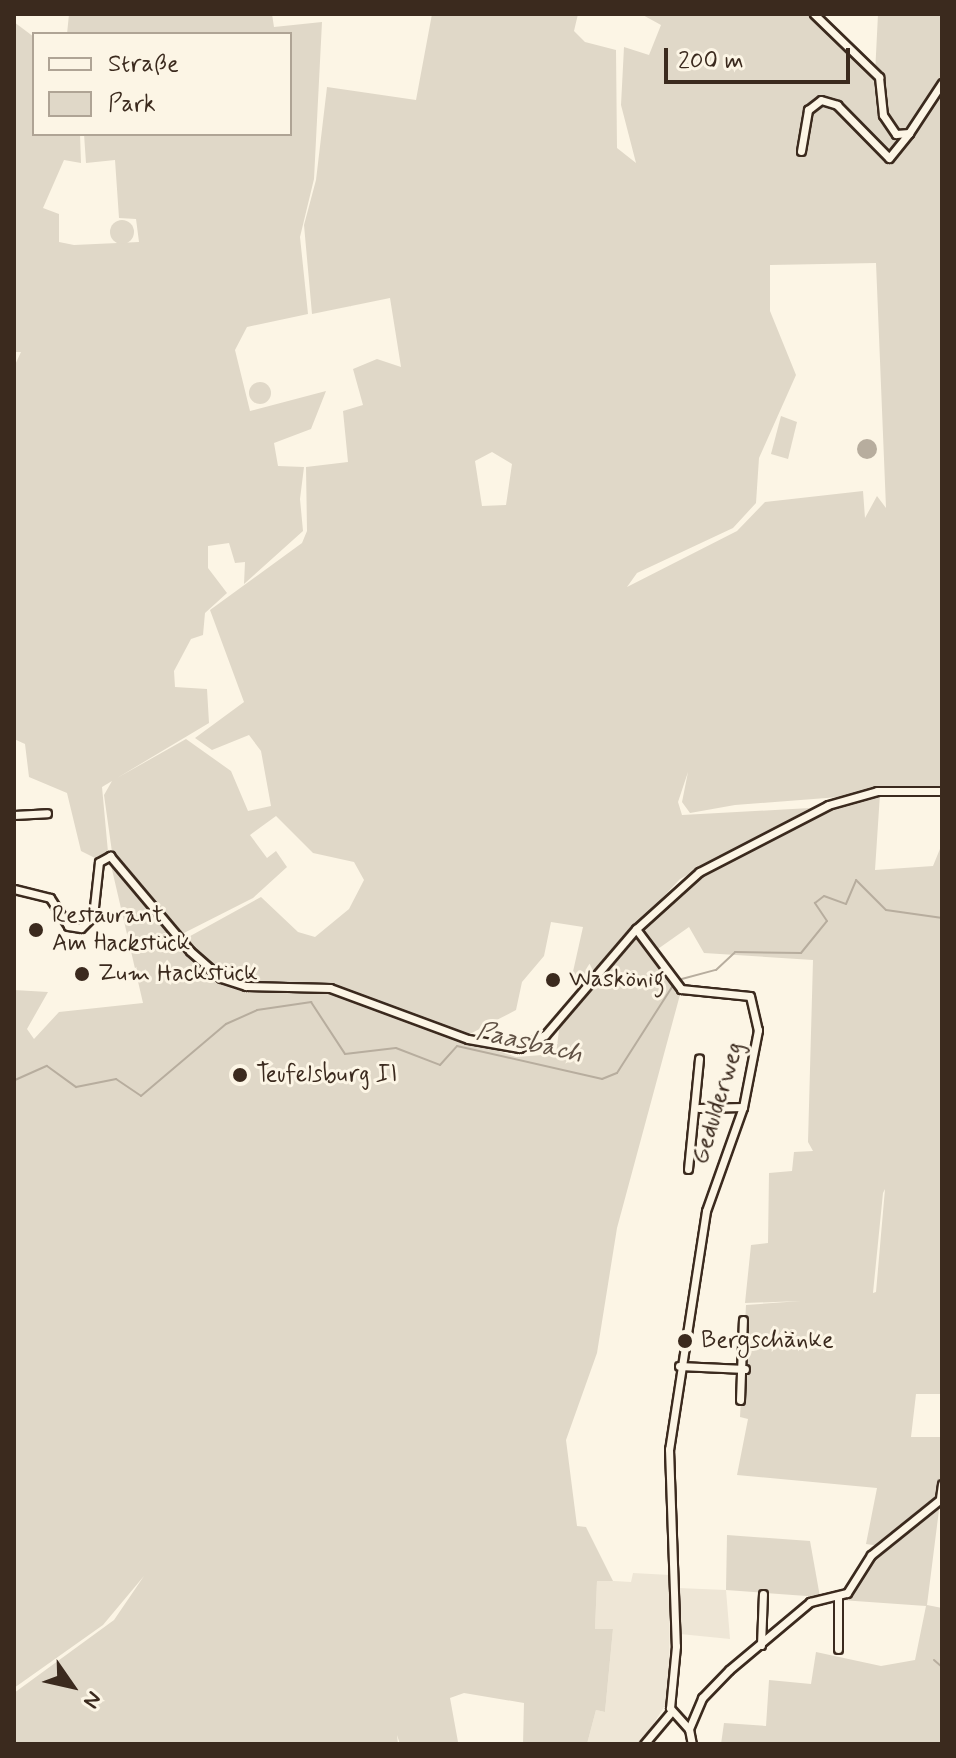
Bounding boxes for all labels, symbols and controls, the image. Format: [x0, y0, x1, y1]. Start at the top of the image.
legend [32, 32, 292, 136]
scale bar [668, 32, 854, 82]
text: 200 m [678, 46, 744, 77]
text: Straße [108, 49, 179, 80]
text: Park [108, 89, 156, 120]
place label: Restaurant Am Hackstück [52, 902, 195, 958]
marker: Restaurant Am Hackstück [27, 921, 45, 939]
place label: Zum Hackstück [98, 960, 258, 988]
marker: Zum Hackstück [73, 965, 91, 983]
place label: Waskönig [569, 966, 665, 994]
marker: Waskönig [544, 971, 562, 989]
water label: Paasbach [473, 1017, 585, 1071]
street label: Gedulderweg [686, 1038, 750, 1168]
place label: Teufelsburg II [256, 1061, 403, 1089]
marker: Teufelsburg II [231, 1066, 249, 1084]
place label: Bergschänke [701, 1327, 834, 1355]
marker: Bergschänke [676, 1332, 694, 1350]
north arrow [32, 1646, 112, 1726]
text: N [76, 1686, 108, 1713]

